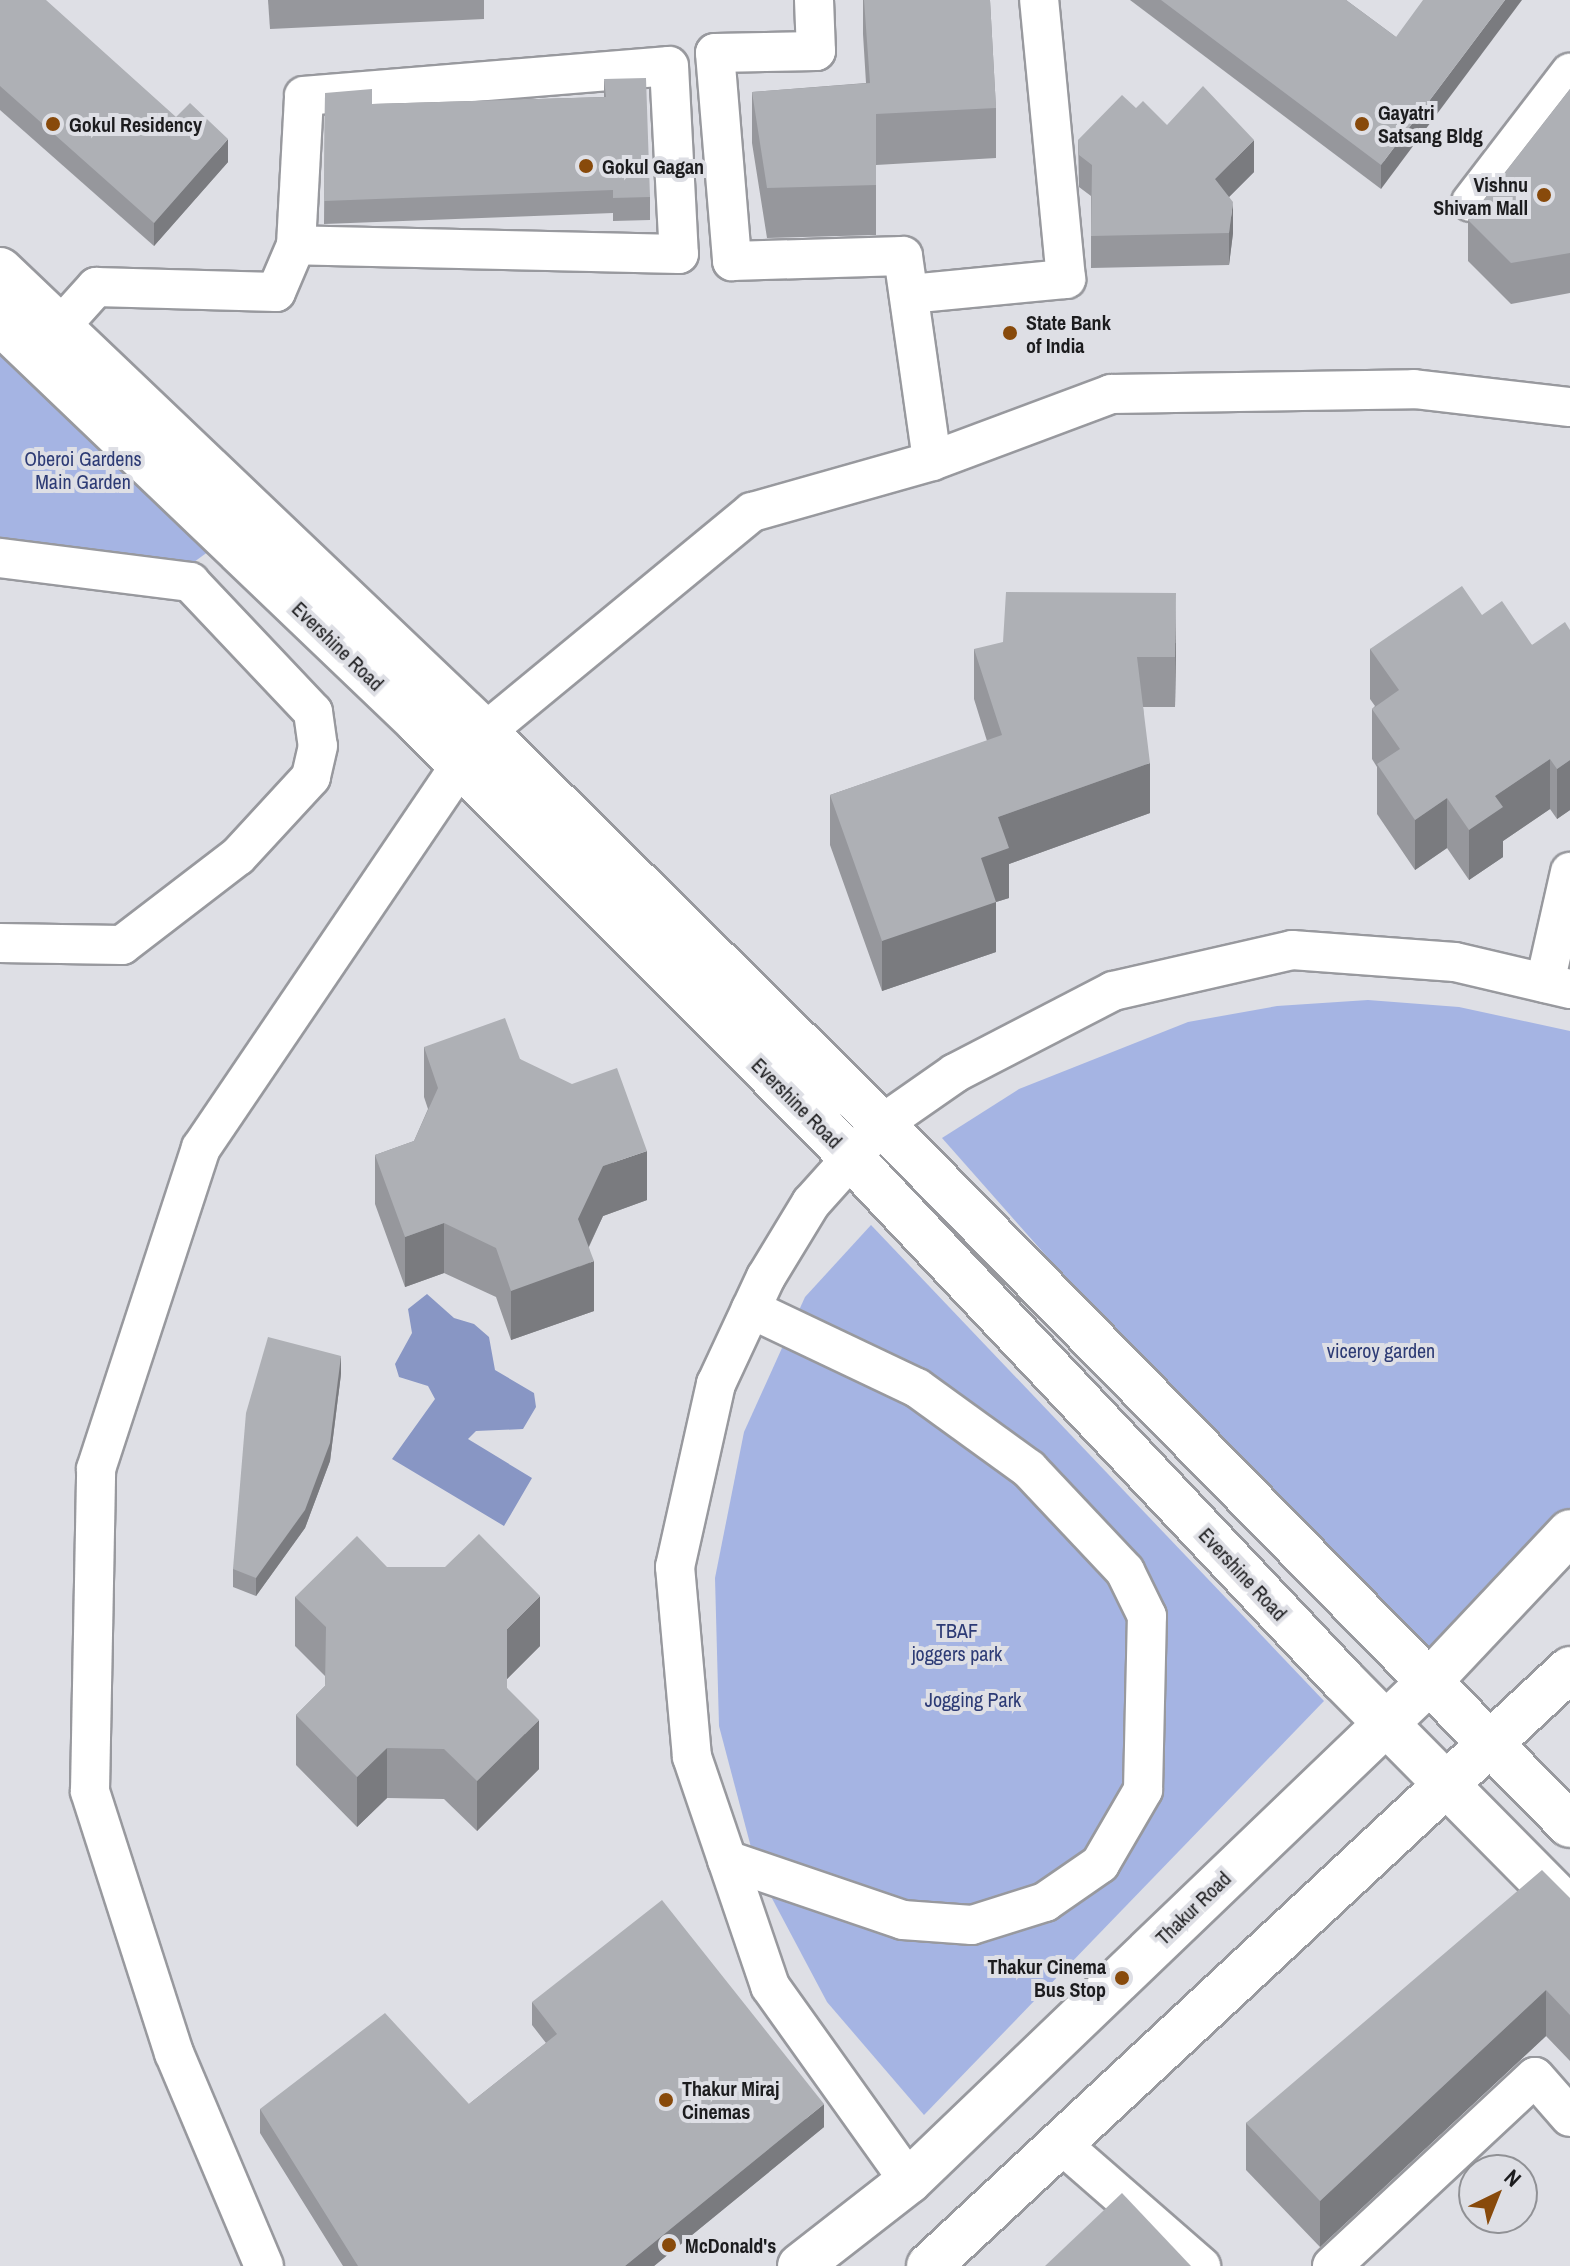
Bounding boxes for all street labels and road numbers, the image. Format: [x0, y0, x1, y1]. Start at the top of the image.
street label: Evershine Road [287, 597, 389, 695]
street label: Evershine Road [747, 1053, 847, 1153]
street label: Evershine Road [1194, 1523, 1292, 1625]
street label: Thakur Road [1151, 1866, 1235, 1950]

